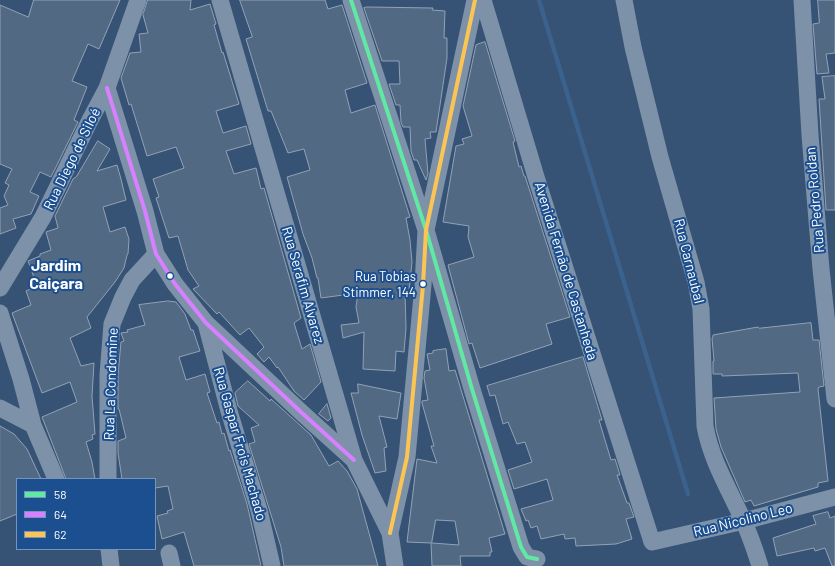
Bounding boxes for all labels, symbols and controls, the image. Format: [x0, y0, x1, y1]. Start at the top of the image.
street label: Rua Diego de Siloé [40, 105, 104, 213]
street label: Rua Pedro Roldan [802, 146, 828, 254]
street label: Avenida Fernão de Castanheda [531, 180, 601, 362]
street label: Rua Carnaubal [670, 217, 708, 305]
street label: Rua Serafim Alvarez [278, 225, 328, 345]
district label: Jardim Caiçara [29, 256, 83, 294]
place label: Rua Tobias Stimmer, 144 [343, 269, 416, 300]
unlabelled marker [165, 271, 175, 281]
marker: Rua Tobias Stimmer, 144 [418, 279, 428, 289]
street label: Rua La Condomine [101, 327, 121, 441]
street label: Rua Gaspar Frois Machado [210, 365, 270, 523]
legend [16, 478, 156, 550]
text: 58 [54, 487, 66, 501]
street label: Rua Nicolino Leo [692, 500, 794, 540]
text: 64 [54, 507, 67, 521]
text: 62 [54, 527, 67, 541]

